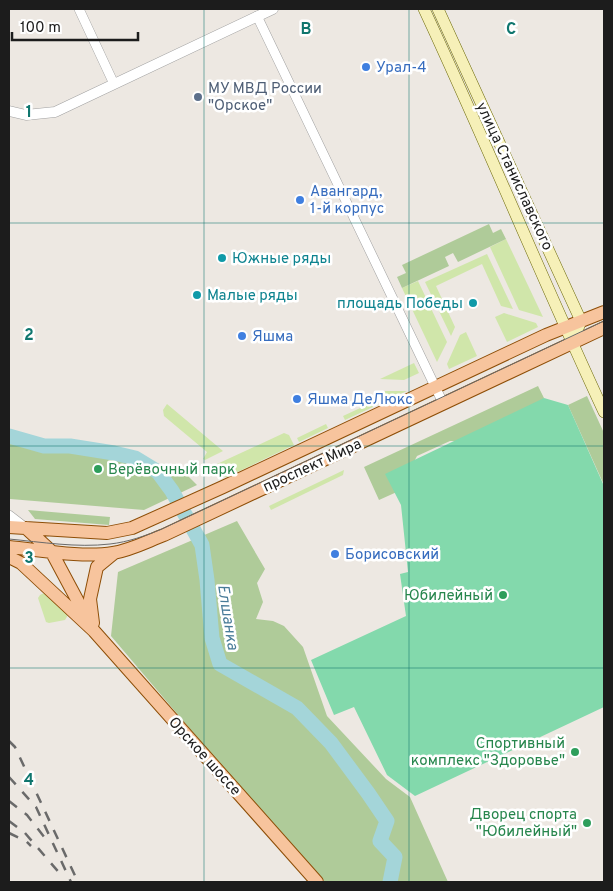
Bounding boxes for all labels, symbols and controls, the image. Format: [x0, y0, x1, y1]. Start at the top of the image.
scale bar [12, 10, 139, 42]
text: 100 m [20, 19, 61, 38]
text: B [300, 20, 312, 40]
text: C [506, 20, 516, 40]
place label: Урал-4 [376, 59, 426, 78]
marker: Урал-4 [360, 61, 372, 73]
place label: МУ МВД России "Орское" [208, 80, 322, 116]
marker: МУ МВД России "Орское" [192, 91, 204, 103]
street label: улица Станиславского [471, 99, 556, 254]
text: 1 [26, 103, 32, 123]
place label: Авангард, 1-й корпус [310, 183, 384, 219]
marker: Авангард, 1-й корпус [294, 194, 306, 206]
place label: Южные ряды [232, 250, 331, 269]
marker: Южные ряды [216, 252, 228, 264]
place label: Малые ряды [207, 287, 298, 306]
marker: Малые ряды [191, 289, 203, 301]
place label: площадь Победы [337, 295, 463, 314]
marker: площадь Победы [467, 297, 479, 309]
text: 2 [24, 326, 34, 346]
place label: Яшма [252, 328, 293, 347]
marker: Яшма [236, 330, 248, 342]
place label: Яшма ДеЛюкс [307, 391, 413, 410]
marker: Яшма ДеЛюкс [291, 393, 303, 405]
street label: проспект Мира [260, 435, 365, 497]
place label: Верёвочный парк [108, 461, 236, 480]
marker: Верёвочный парк [92, 463, 104, 475]
place label: Борисовский [345, 546, 439, 565]
marker: Борисовский [329, 548, 341, 560]
text: 3 [24, 549, 34, 569]
water label: Елшанка [212, 583, 242, 652]
place label: Юбилейный [404, 587, 493, 606]
marker: Юбилейный [497, 589, 509, 601]
street label: Орское шоссе [164, 714, 244, 800]
place label: Спортивный комплекс "Здоровье" [411, 735, 565, 771]
marker: Спортивный комплекс "Здоровье" [569, 746, 581, 758]
text: 4 [24, 771, 34, 791]
place label: Дворец спорта "Юбилейный" [470, 806, 577, 842]
marker: Дворец спорта "Юбилейный" [581, 817, 593, 829]

